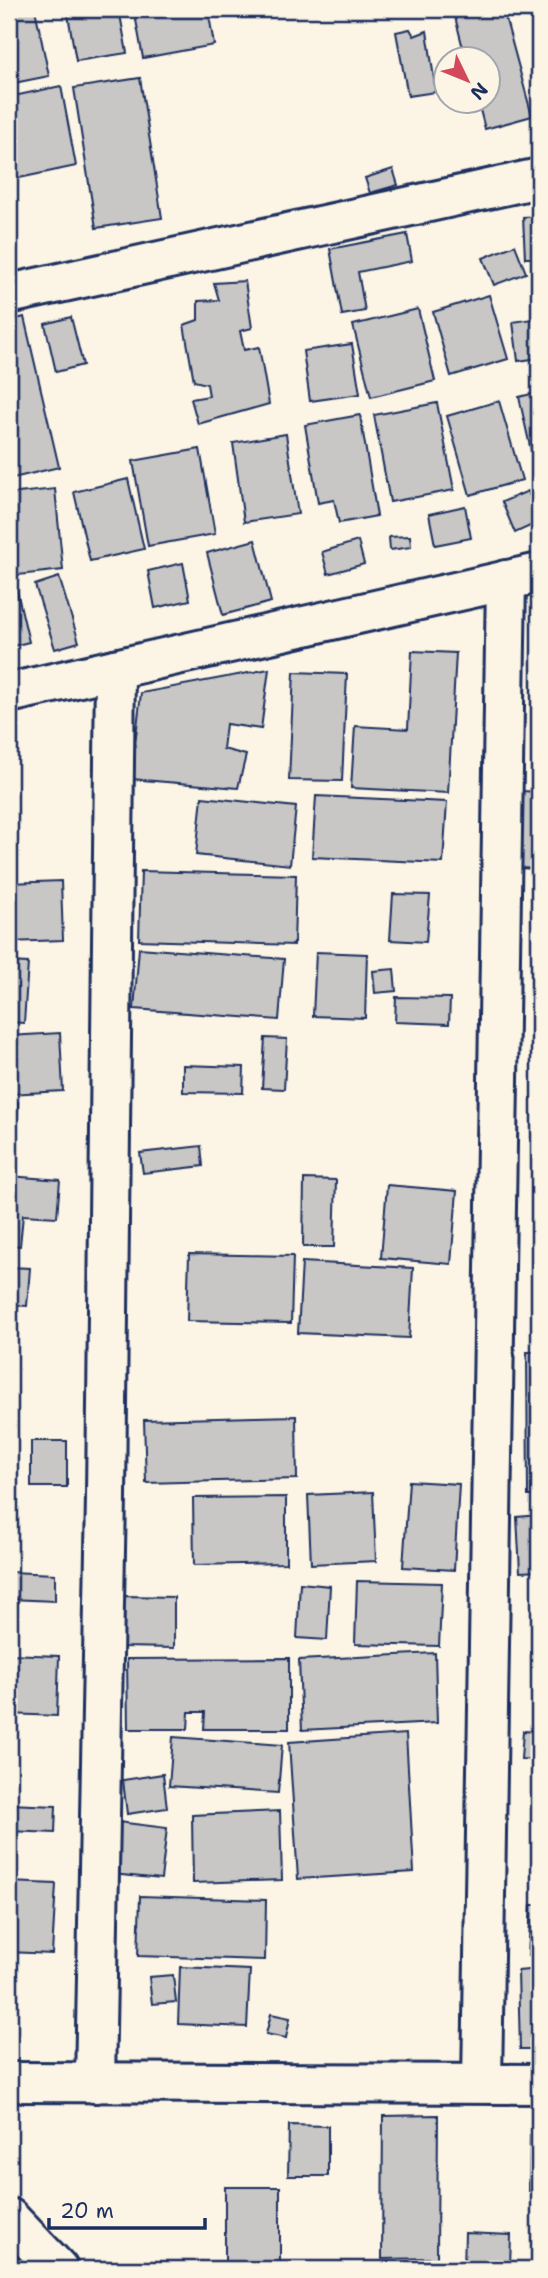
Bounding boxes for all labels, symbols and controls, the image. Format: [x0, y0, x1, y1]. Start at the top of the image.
north arrow [433, 46, 503, 116]
text: N [465, 77, 493, 105]
scale bar [49, 2187, 205, 2231]
text: 20 m [60, 2197, 114, 2225]

